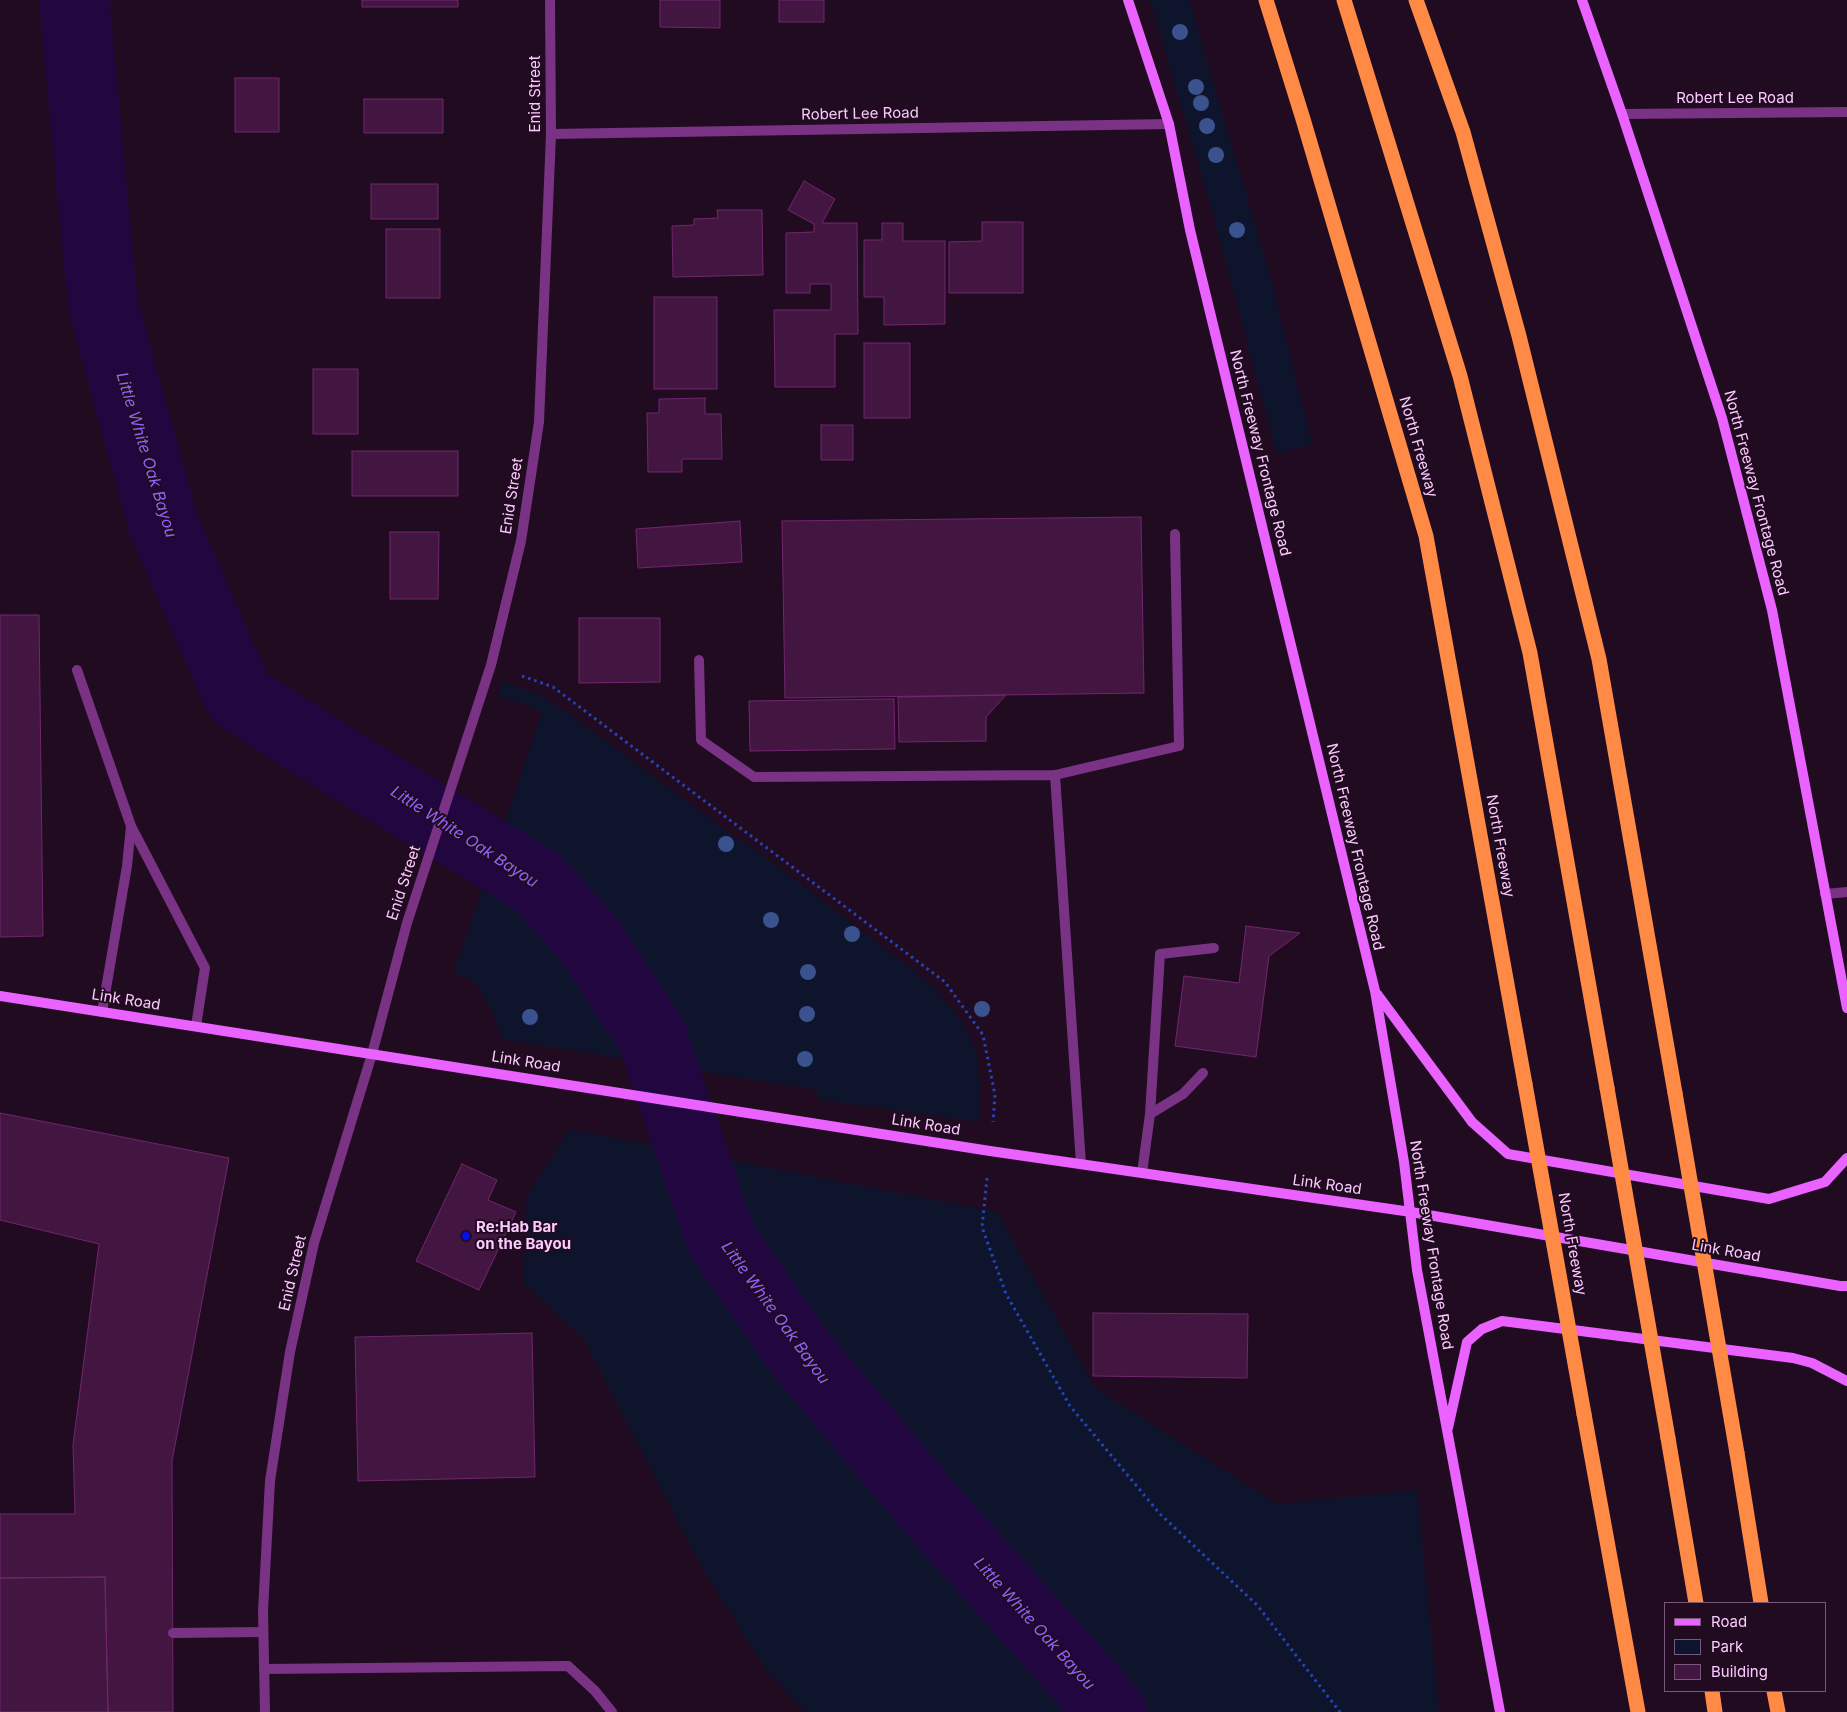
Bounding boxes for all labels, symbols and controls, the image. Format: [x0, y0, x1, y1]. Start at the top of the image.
street label: Enid Street [526, 55, 544, 133]
street label: Robert Lee Road [1676, 89, 1794, 107]
street label: Robert Lee Road [801, 104, 919, 124]
street label: North Freeway Frontage Road [1226, 348, 1294, 558]
water label: Little White Oak Bayou [112, 370, 180, 540]
street label: North Freeway Frontage Road [1720, 388, 1792, 598]
street label: North Freeway [1395, 394, 1441, 500]
street label: Enid Street [497, 456, 527, 536]
street label: North Freeway Frontage Road [1322, 742, 1388, 952]
water label: Little White Oak Bayou [387, 782, 541, 892]
street label: North Freeway [1482, 793, 1518, 899]
street label: Enid Street [384, 843, 424, 923]
street label: Link Road [90, 986, 162, 1014]
street label: Link Road [490, 1048, 562, 1076]
street label: Link Road [890, 1111, 962, 1139]
street label: North Freeway Frontage Road [1406, 1139, 1456, 1351]
street label: Link Road [1291, 1171, 1363, 1199]
street label: North Freeway [1554, 1191, 1590, 1297]
place label: Re:Hab Bar on the Bayou [476, 1218, 571, 1253]
marker: Re:Hab Bar on the Bayou [460, 1230, 472, 1242]
street label: Enid Street [276, 1233, 310, 1313]
street label: Link Road [1690, 1236, 1762, 1266]
water label: Little White Oak Bayou [717, 1238, 833, 1388]
water label: Little White Oak Bayou [969, 1554, 1099, 1694]
legend [1664, 1602, 1827, 1692]
text: Road [1711, 1612, 1747, 1631]
text: Park [1711, 1637, 1743, 1656]
text: Building [1711, 1662, 1768, 1681]

